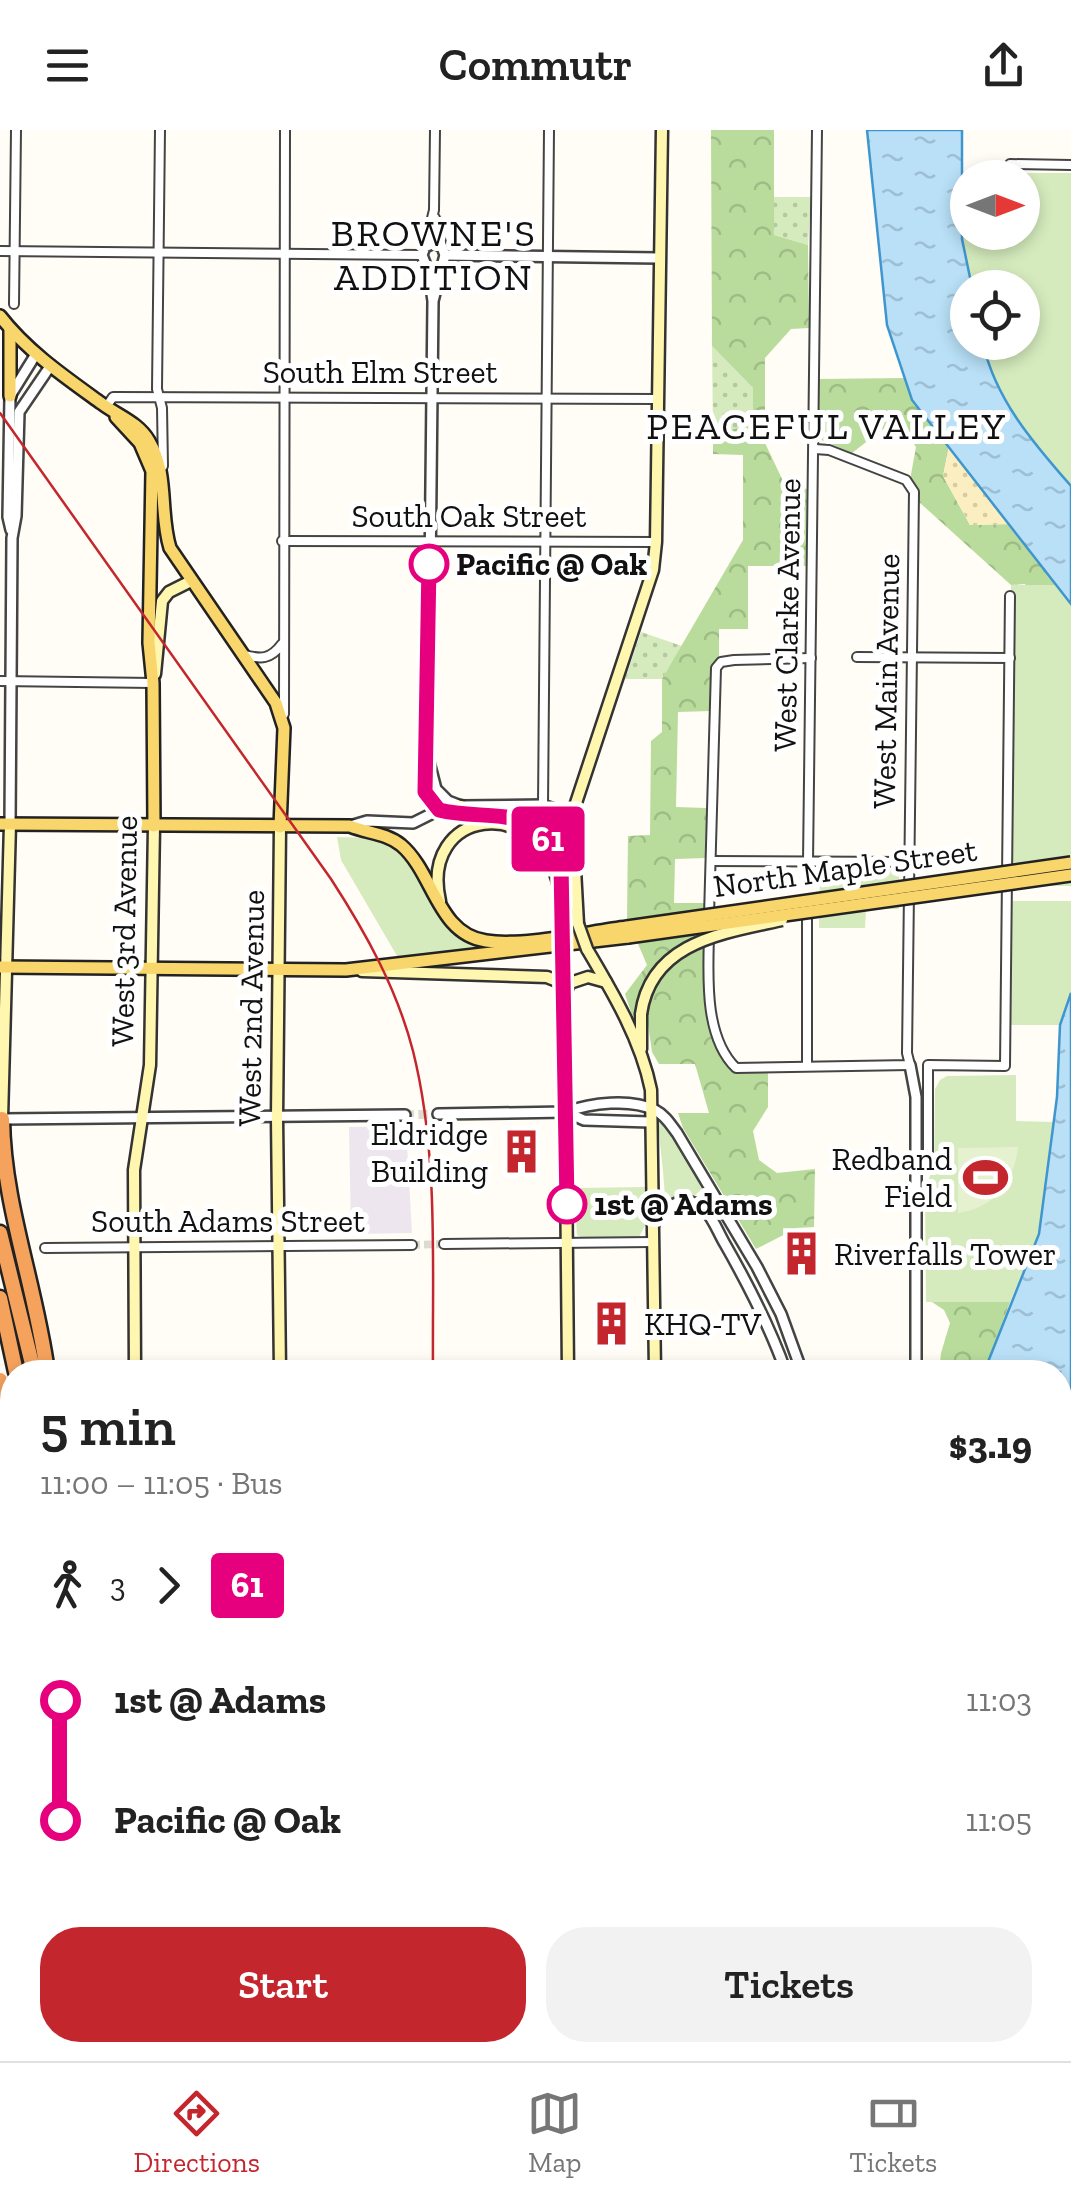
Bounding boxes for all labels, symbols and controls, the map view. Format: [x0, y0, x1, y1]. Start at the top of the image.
icon: menu [40, 38, 95, 93]
text: Commutr [439, 38, 632, 92]
icon: share [976, 38, 1031, 93]
north arrow [950, 160, 1040, 250]
map controls [950, 160, 1040, 360]
district label: BROWNE'S ADDITION [331, 210, 537, 300]
button: locate [950, 270, 1040, 360]
street label: South Elm Street [263, 353, 497, 391]
district label: PEACEFUL VALLEY [646, 403, 1008, 449]
street label: West Clarke Avenue [766, 478, 808, 752]
street label: South Oak Street [351, 497, 587, 535]
marker: Pacific @ Oak [410, 545, 448, 583]
place label: Pacific @ Oak [456, 545, 648, 583]
street label: West Main Avenue [865, 553, 907, 809]
line badge: 61 [503, 806, 593, 872]
street label: West 3rd Avenue [103, 815, 145, 1047]
text: 61 [532, 818, 564, 860]
street label: North Maple Street [711, 831, 979, 905]
street label: West 2nd Avenue [230, 889, 272, 1127]
place label: Eldridge Building [371, 1115, 488, 1190]
building icon: Eldridge Building [497, 1128, 545, 1176]
place label: Redband Field [832, 1140, 952, 1215]
sports icon: Redband Field [961, 1153, 1009, 1201]
marker: 1st @ Adams [548, 1185, 586, 1223]
place label: 1st @ Adams [594, 1185, 773, 1223]
street label: South Adams Street [91, 1202, 365, 1240]
building icon: Riverfalls Tower [777, 1230, 825, 1278]
place label: Riverfalls Tower [834, 1235, 1056, 1273]
building icon: KHQ-TV [587, 1300, 635, 1348]
place label: KHQ-TV [644, 1305, 761, 1343]
text: 5 min [40, 1393, 176, 1459]
text: $3.19 [949, 1422, 1032, 1468]
text: 11:00 – 11:05 · Bus [40, 1464, 283, 1502]
icon: walk [40, 1558, 95, 1613]
icon: forward [141, 1558, 196, 1613]
text: 61 [231, 1564, 264, 1606]
text: 3 [110, 1566, 126, 1604]
text: 1st @ Adams [114, 1677, 326, 1723]
text: 11:03 [966, 1681, 1032, 1719]
text: Pacific @ Oak [114, 1797, 341, 1843]
text: 11:05 [965, 1801, 1032, 1839]
button: Start [40, 1927, 526, 2042]
button: Tickets [546, 1927, 1032, 2042]
tab: Directions [134, 2086, 260, 2179]
tab: Map [527, 2086, 582, 2179]
tab: Tickets [849, 2086, 937, 2179]

